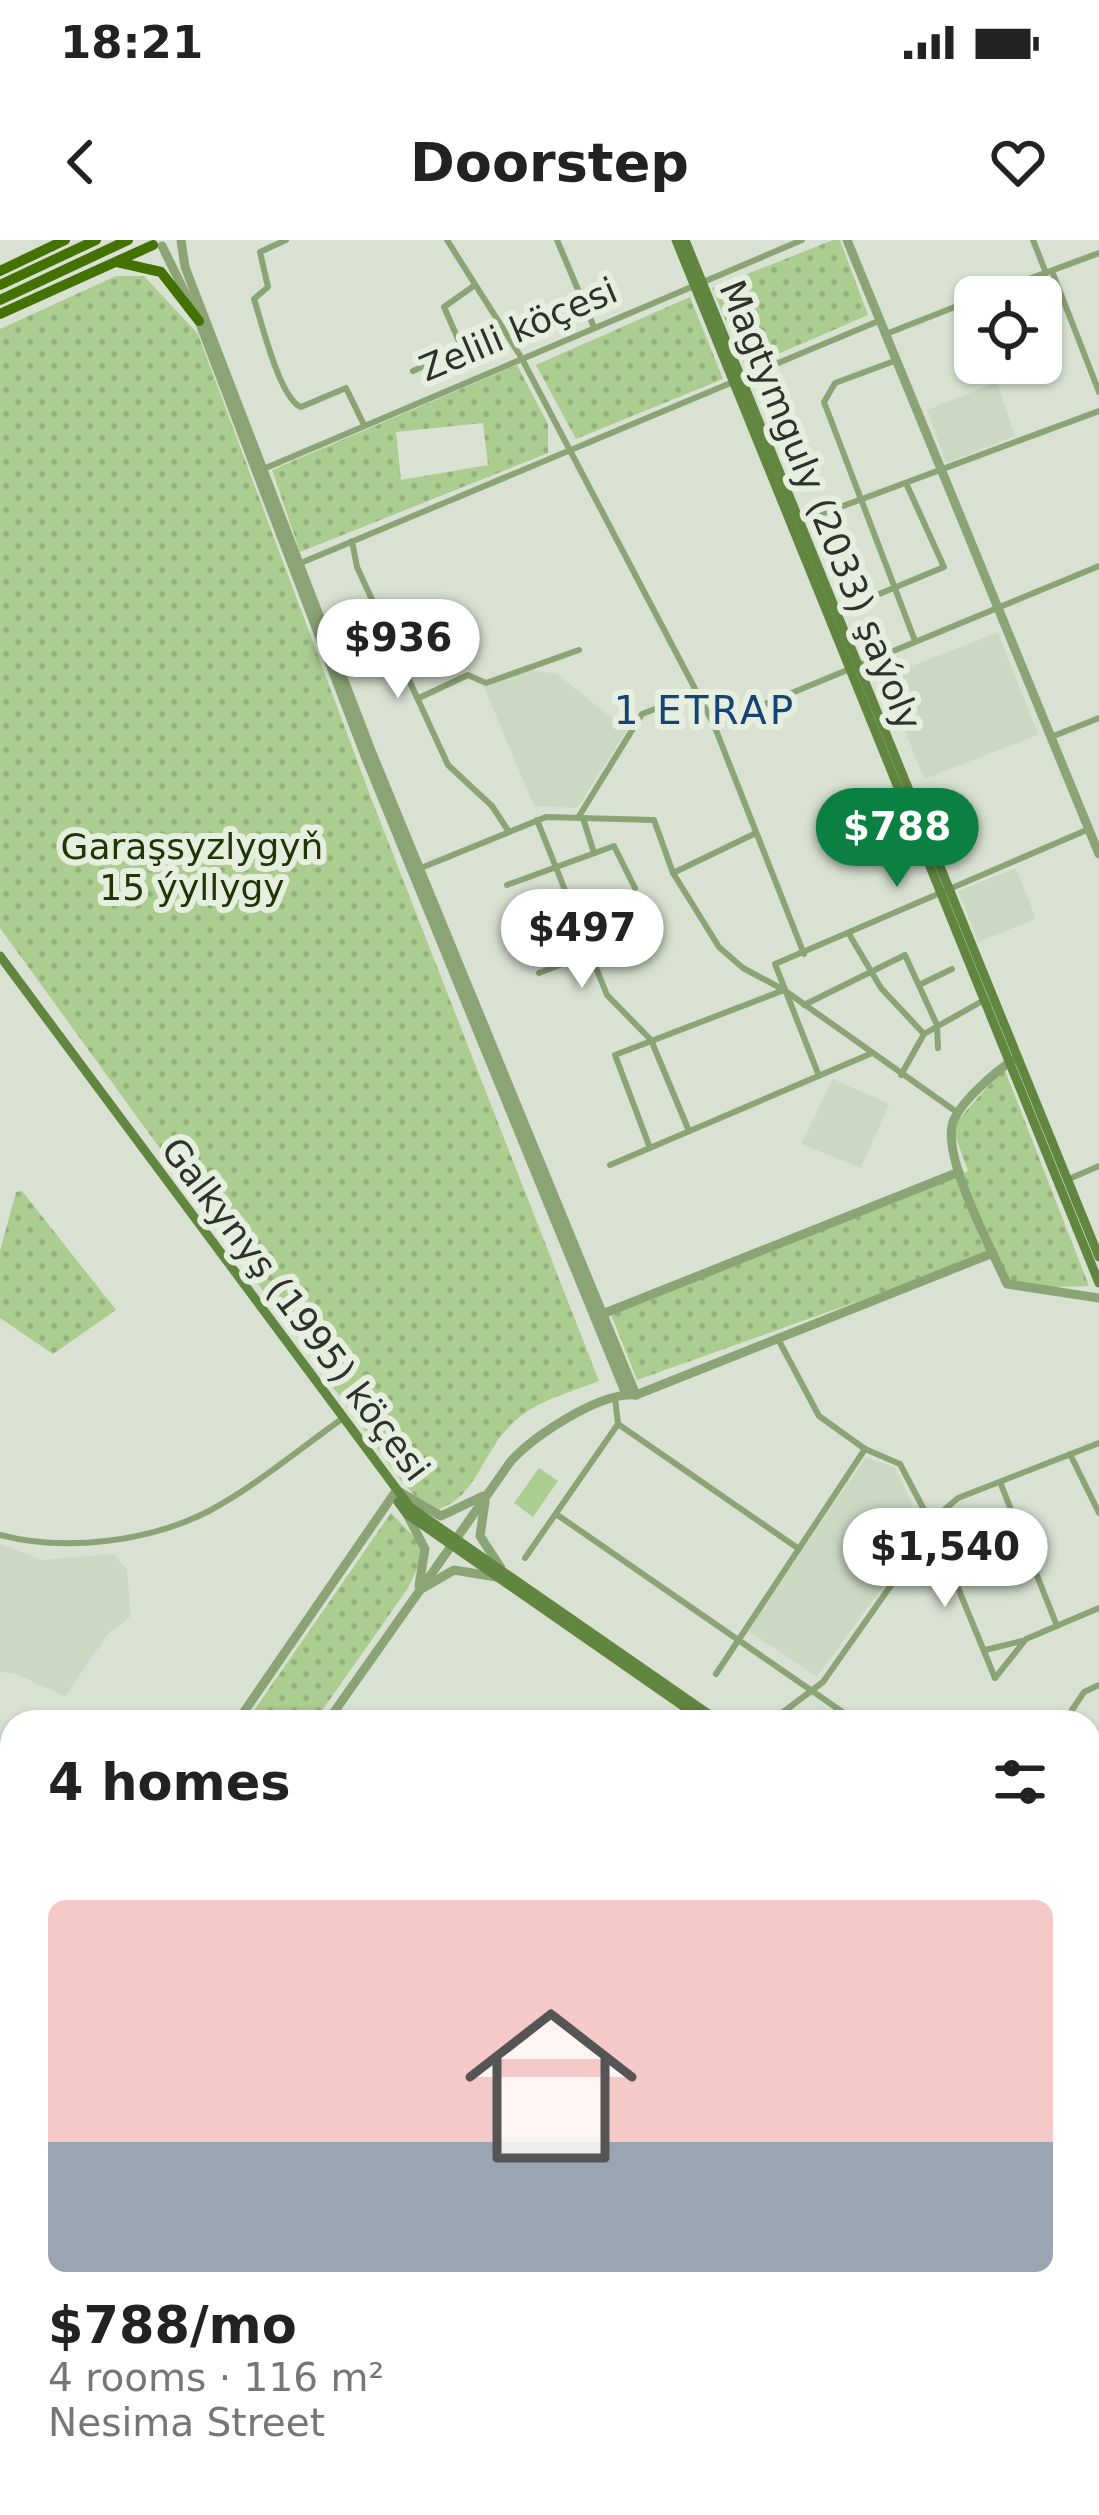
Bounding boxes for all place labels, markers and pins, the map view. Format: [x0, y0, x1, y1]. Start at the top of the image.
pin: $936 [327, 599, 469, 701]
pin: $788 [826, 788, 968, 890]
pin: $497 [511, 889, 653, 991]
pin: $1,540 [847, 1508, 1043, 1610]

